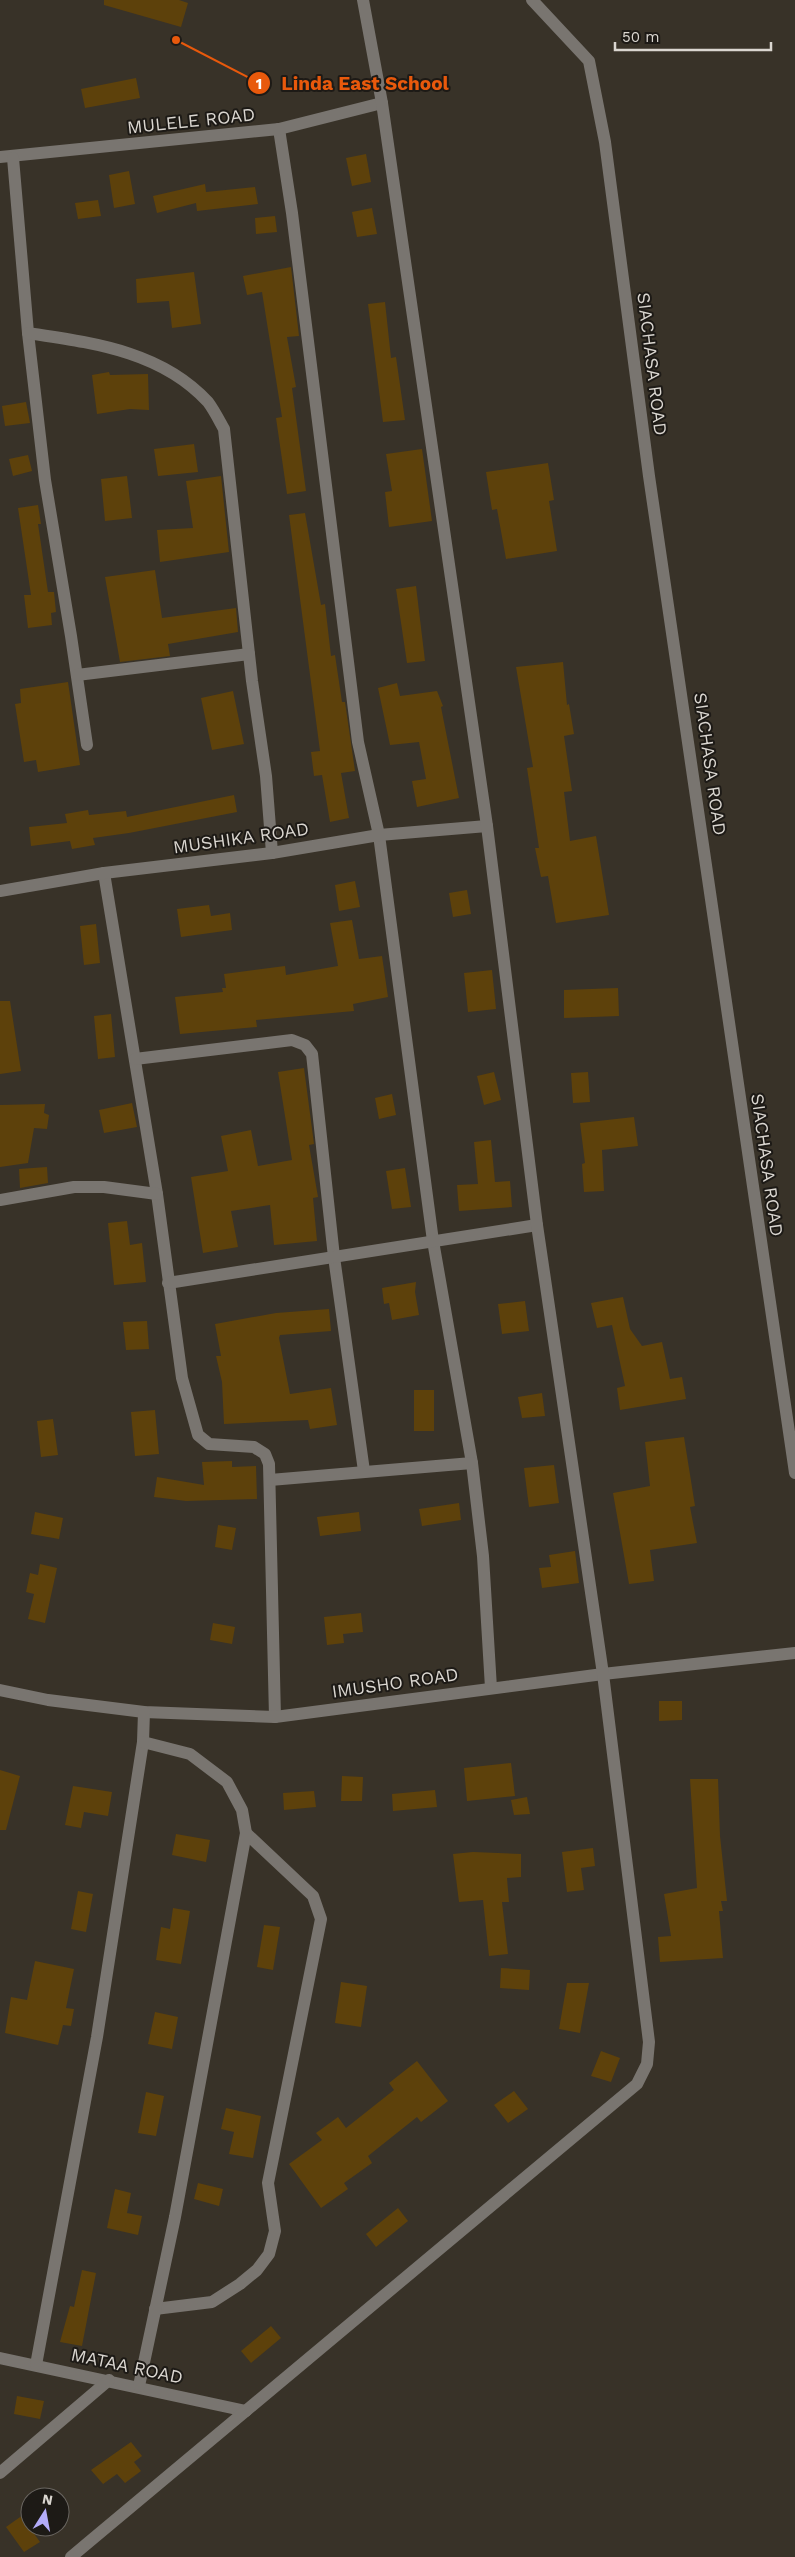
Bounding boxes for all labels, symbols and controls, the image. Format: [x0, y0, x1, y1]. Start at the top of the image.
scale bar [615, 20, 771, 52]
text: 50 m [622, 28, 659, 46]
callout: Linda East School [246, 66, 459, 100]
text: Linda East School [281, 72, 450, 95]
text: 1 [256, 75, 262, 93]
street label: MULELE ROAD [126, 103, 256, 138]
street label: SIACHASA ROAD [633, 291, 672, 437]
street label: SIACHASA ROAD [690, 691, 731, 837]
street label: MUSHIKA ROAD [172, 818, 310, 857]
street label: SIACHASA ROAD [747, 1092, 788, 1238]
street label: IMUSHO ROAD [330, 1663, 460, 1702]
street label: MATAA ROAD [69, 2343, 185, 2388]
north arrow [20, 2487, 70, 2537]
text: N [41, 2490, 54, 2508]

